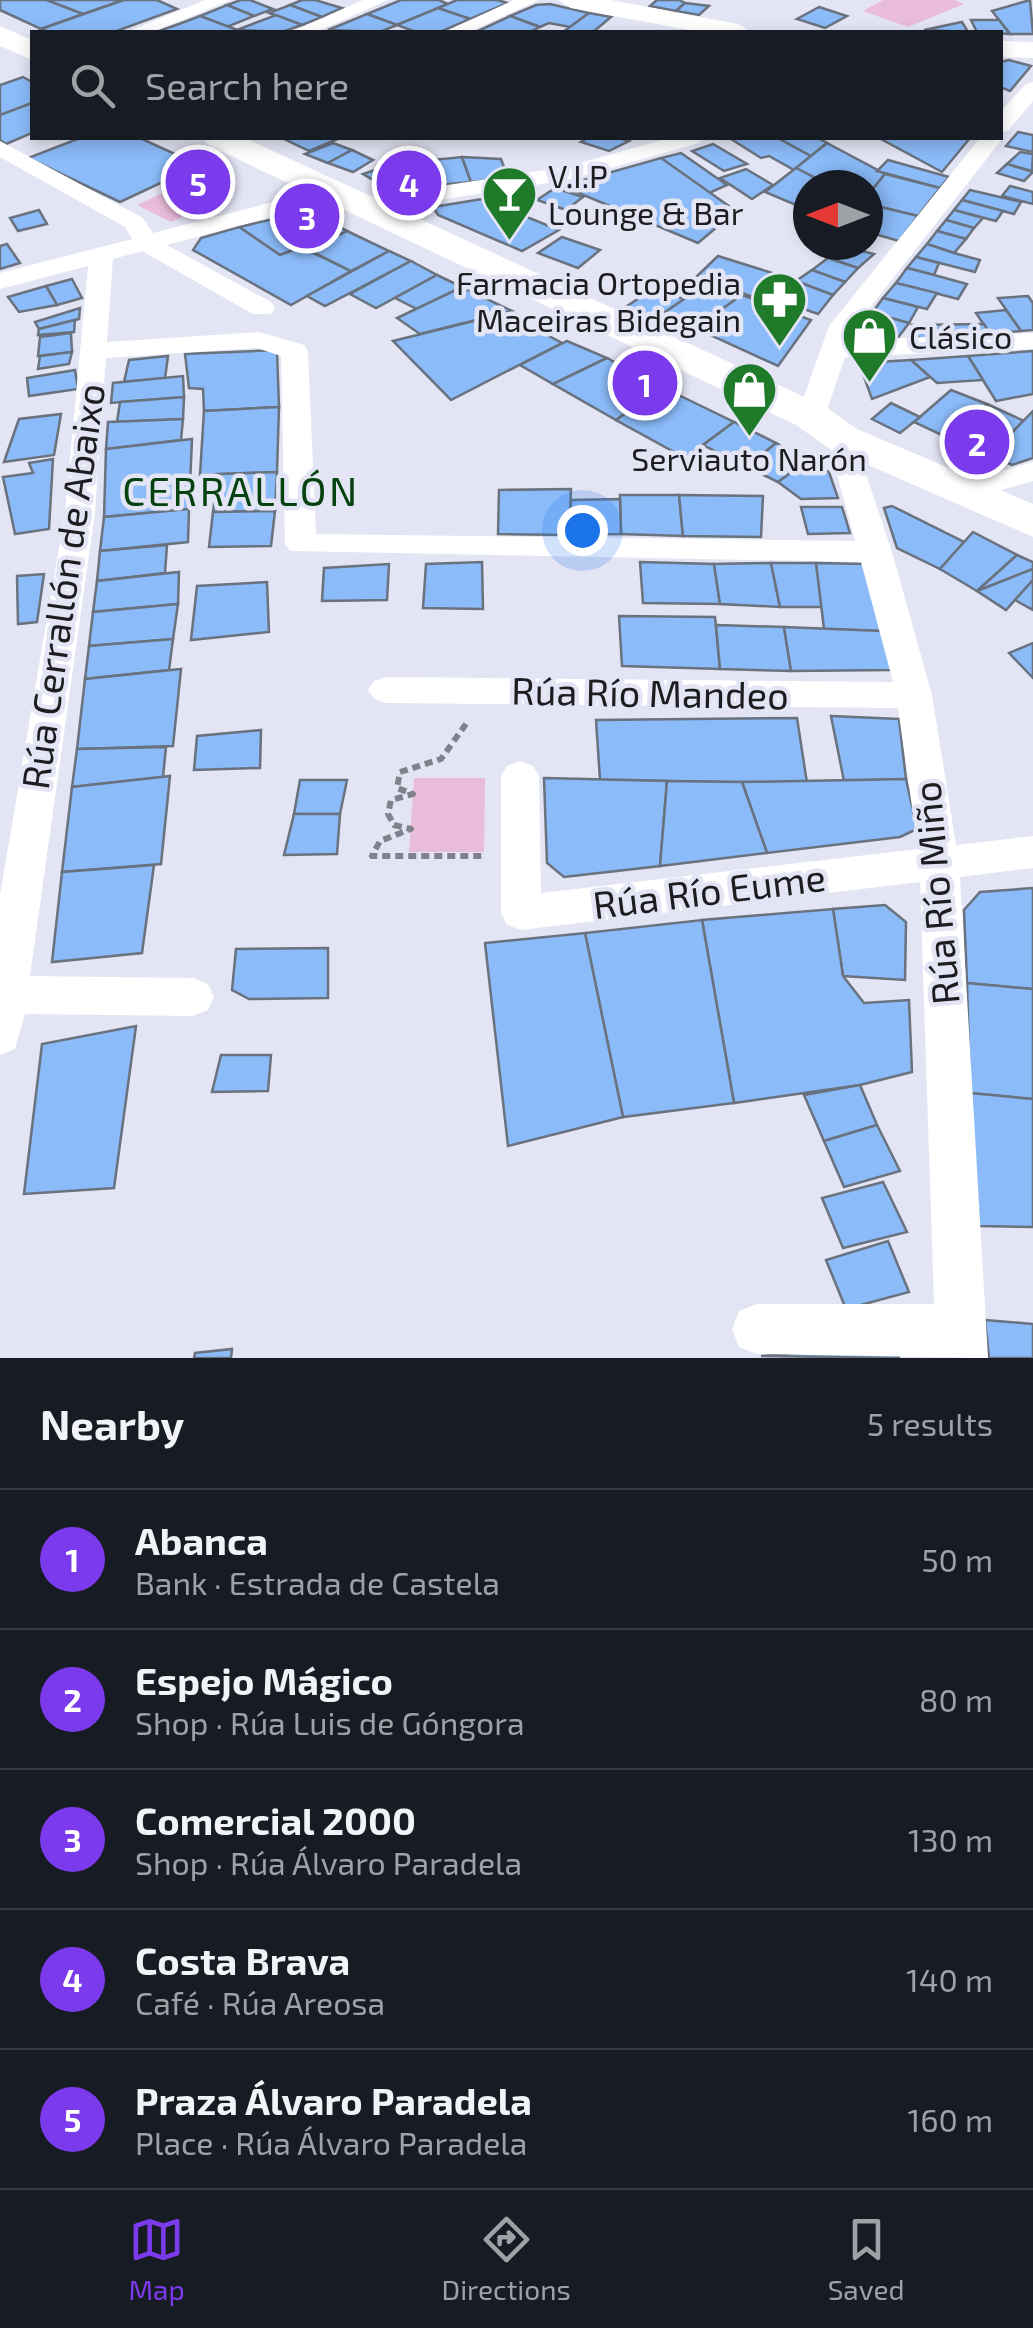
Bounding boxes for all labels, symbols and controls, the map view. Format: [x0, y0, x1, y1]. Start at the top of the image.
search box [30, 30, 1003, 140]
icon: search [65, 58, 120, 113]
text: Search here [145, 62, 349, 108]
pin: 5 [166, 144, 230, 220]
pin: 4 [376, 146, 442, 220]
place label: V.I.P Lounge & Bar [548, 156, 744, 231]
bar icon: V.I.P Lounge & Bar [479, 163, 539, 242]
north arrow [793, 170, 883, 260]
pin: 3 [274, 178, 340, 254]
place label: Farmacia Ortopedia Maceiras Bidegain [456, 263, 741, 338]
pharmacy icon: Farmacia Ortopedia Maceiras Bidegain [750, 270, 810, 349]
shop icon: Clásico [840, 306, 900, 385]
place label: Clásico [909, 317, 1012, 355]
pin: 1 [612, 346, 678, 420]
shop icon: Serviauto Narón [719, 359, 779, 438]
street label: Rúa Cerrallón de Abaixo [11, 380, 113, 792]
pin: 2 [944, 404, 1010, 480]
place label: Serviauto Narón [631, 439, 867, 477]
district label: CERRALLÓN [122, 466, 360, 514]
your location [557, 505, 608, 556]
street label: Rúa Río Mandeo [511, 667, 789, 717]
street label: Rúa Río Miño [902, 779, 968, 1007]
street label: Rúa Río Eume [590, 853, 828, 927]
text: Nearby [40, 1398, 184, 1448]
text: 5 results [867, 1404, 993, 1442]
text: Abanca [135, 1517, 268, 1563]
text: 1 [66, 1540, 79, 1578]
text: 50 m [921, 1540, 993, 1578]
text: Bank · Estrada de Castela [135, 1563, 500, 1601]
text: Espejo Mágico [135, 1657, 393, 1703]
text: 2 [63, 1680, 82, 1718]
text: 80 m [919, 1680, 993, 1718]
text: Shop · Rúa Luis de Góngora [135, 1703, 525, 1741]
text: Comercial 2000 [135, 1797, 416, 1843]
text: 3 [63, 1820, 82, 1858]
text: 130 m [908, 1820, 993, 1858]
text: Shop · Rúa Álvaro Paradela [135, 1843, 522, 1881]
text: Costa Brava [135, 1937, 350, 1983]
text: 4 [62, 1960, 83, 1998]
text: 140 m [906, 1960, 993, 1998]
text: Café · Rúa Areosa [135, 1983, 385, 2021]
text: Praza Álvaro Paradela [135, 2077, 532, 2123]
text: 5 [64, 2100, 81, 2138]
text: 160 m [907, 2100, 993, 2138]
text: Place · Rúa Álvaro Paradela [135, 2123, 527, 2161]
tab: Map [128, 2212, 185, 2306]
tab: Directions [442, 2212, 571, 2306]
tab: Saved [828, 2212, 905, 2306]

